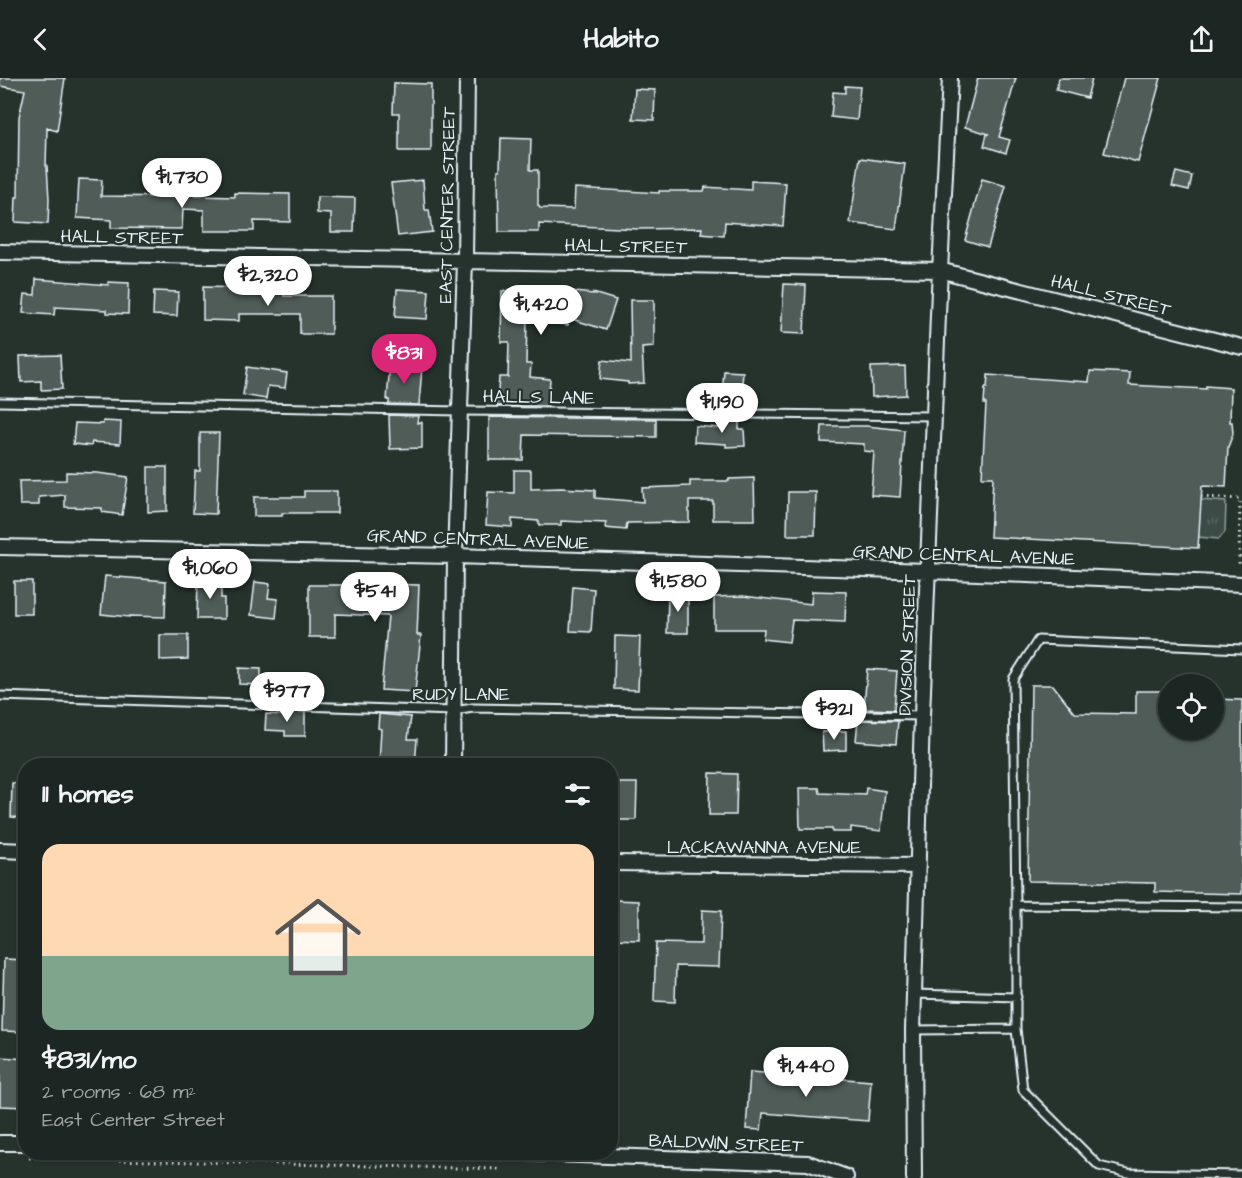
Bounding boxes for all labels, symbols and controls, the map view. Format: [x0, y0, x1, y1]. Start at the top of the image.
text: Habito [583, 20, 659, 58]
icon: back [24, 23, 57, 56]
icon: share [1185, 23, 1218, 56]
street label: EAST CENTER STREET [433, 106, 462, 304]
pin: $1,730 [133, 158, 231, 209]
text: $1,730 [156, 163, 208, 191]
street label: HALL STREET [60, 224, 184, 251]
street label: HALL STREET [564, 233, 688, 260]
pin: $2,320 [219, 256, 317, 307]
text: $2,320 [238, 261, 298, 289]
street label: HALL STREET [1048, 269, 1174, 323]
pin: $1,420 [492, 285, 590, 336]
text: $1,420 [514, 290, 568, 318]
pin: $831 [368, 334, 440, 385]
text: $831 [386, 339, 422, 367]
pin: $1,190 [673, 383, 771, 434]
street label: HALLS LANE [483, 384, 596, 411]
text: $1,190 [700, 388, 744, 416]
street label: GRAND CENTRAL AVENUE [366, 523, 590, 556]
street label: GRAND CENTRAL AVENUE [852, 539, 1076, 572]
pin: $1,060 [161, 549, 259, 600]
text: $1,060 [182, 554, 238, 582]
pin: $1,580 [629, 562, 727, 613]
text: $1,580 [650, 567, 707, 595]
pin: $541 [339, 572, 411, 623]
street label: DIVISION STREET [893, 573, 922, 716]
text: $541 [354, 577, 396, 605]
pin: $977 [251, 672, 323, 723]
map controls [1158, 674, 1224, 740]
button: locate [1158, 674, 1224, 740]
text: $977 [263, 677, 311, 705]
street label: RUDY LANE [412, 682, 510, 707]
pin: $921 [798, 690, 870, 741]
text: $921 [816, 695, 852, 723]
text: 11 homes [42, 776, 134, 812]
icon: filters [561, 778, 594, 811]
street label: LACKAWANNA AVENUE [667, 835, 862, 860]
icon: home [264, 883, 372, 991]
text: $831/mo [42, 1042, 137, 1078]
pin: $1,440 [757, 1047, 855, 1098]
text: $1,440 [777, 1052, 835, 1080]
text: 2 rooms · 68 m² [42, 1078, 196, 1106]
text: East Center Street [42, 1106, 225, 1134]
street label: BALDWIN STREET [648, 1128, 805, 1159]

